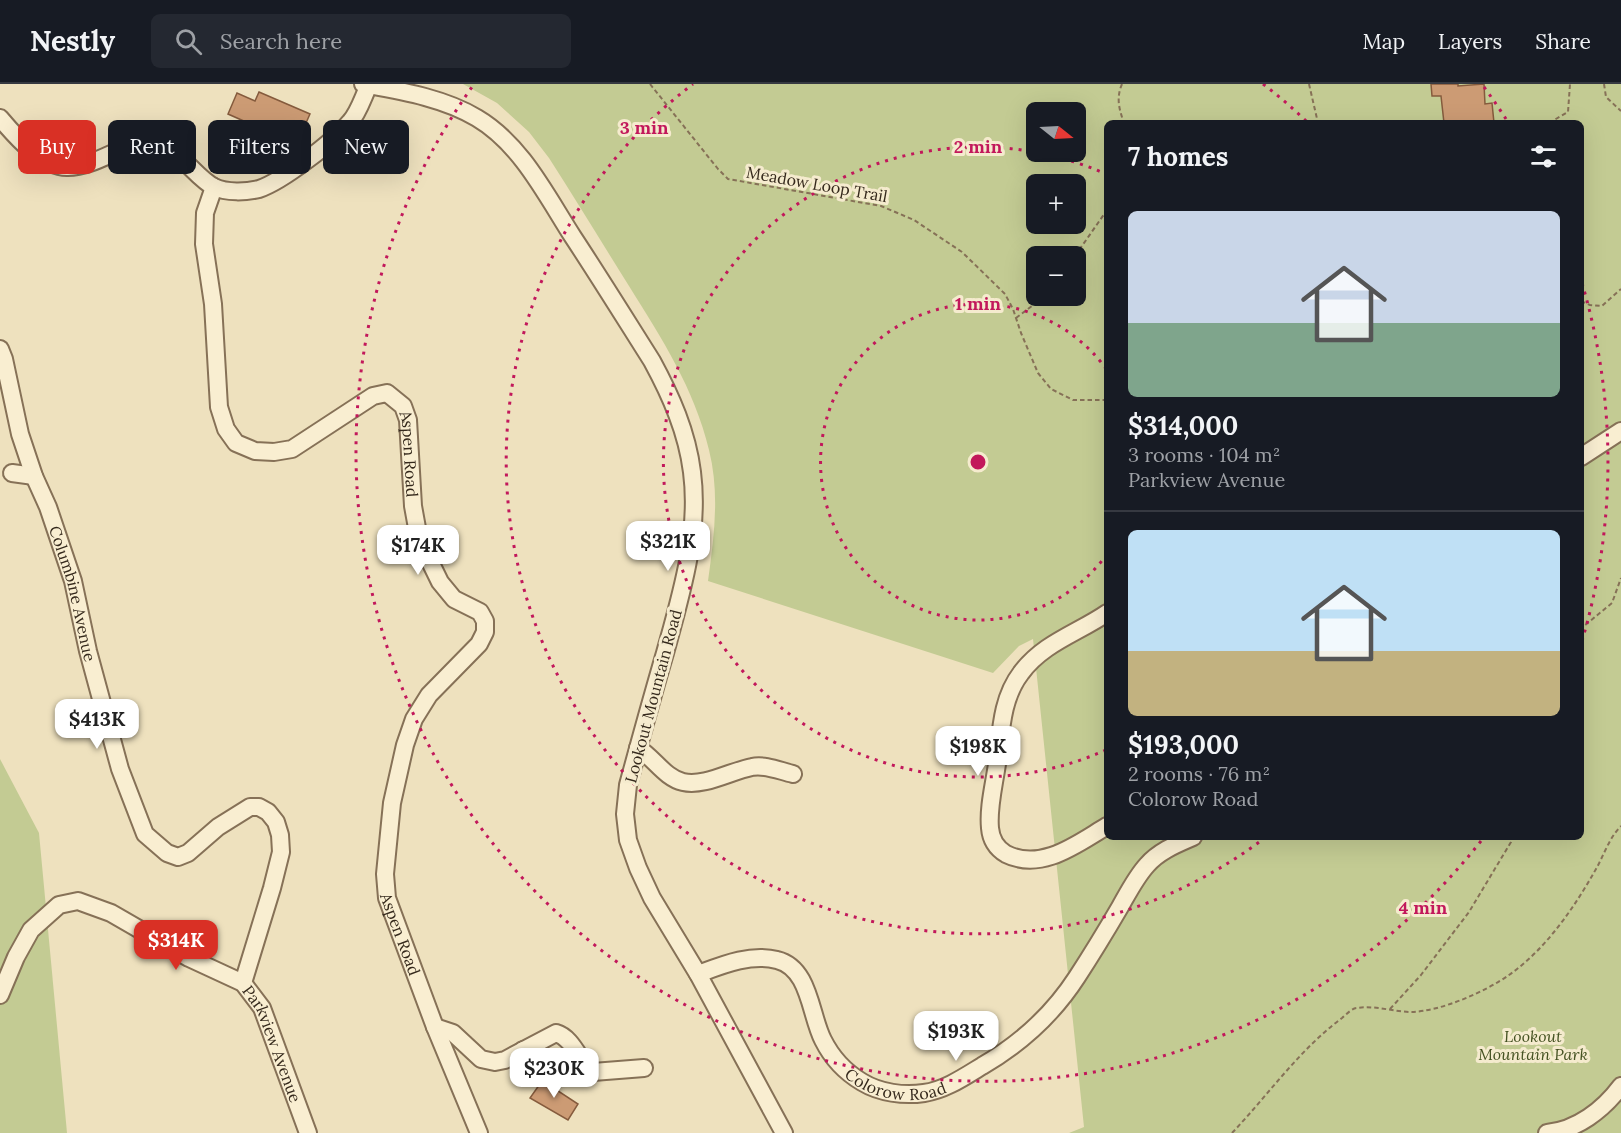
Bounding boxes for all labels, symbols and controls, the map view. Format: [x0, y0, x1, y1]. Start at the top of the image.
search box [151, 14, 571, 68]
text: Nestly [30, 23, 115, 59]
icon: search [172, 25, 205, 58]
text: Search here [220, 27, 342, 55]
text: Map [1362, 28, 1405, 55]
text: Layers [1438, 28, 1502, 55]
text: Share [1535, 28, 1591, 55]
north arrow [1026, 102, 1086, 162]
map controls [1026, 102, 1086, 306]
text: 3 min [620, 116, 669, 139]
chip: Buy [18, 120, 96, 174]
chip: Rent [108, 120, 196, 174]
chip: Filters [208, 120, 311, 174]
chip: New [323, 120, 409, 174]
text: 2 min [954, 135, 1003, 158]
text: 7 homes [1128, 140, 1228, 173]
icon: filters [1527, 140, 1560, 173]
street label: Meadow Loop Trail [745, 162, 889, 206]
button: + [1026, 174, 1086, 234]
button: − [1026, 246, 1086, 306]
icon: home [1290, 250, 1398, 358]
text: 1 min [955, 292, 1001, 315]
street label: Aspen Road [395, 407, 422, 498]
text: $314,000 [1128, 409, 1238, 442]
text: 3 rooms · 104 m² [1128, 442, 1280, 467]
centre of rings [968, 452, 988, 472]
text: Parkview Avenue [1128, 467, 1285, 492]
pin: $321K [626, 521, 710, 572]
street label: Columbine Avenue [45, 523, 100, 664]
pin: $174K [376, 525, 460, 576]
text: $321K [640, 528, 696, 553]
text: $174K [391, 532, 445, 557]
icon: home [1290, 569, 1398, 677]
street label: Lookout Mountain Road [620, 607, 686, 785]
pin: $413K [55, 699, 139, 750]
text: $413K [69, 706, 125, 731]
pin: $198K [936, 726, 1020, 777]
text: $193,000 [1128, 728, 1239, 761]
text: $198K [949, 733, 1007, 758]
text: 2 rooms · 76 m² [1128, 761, 1270, 786]
text: Colorow Road [1128, 786, 1259, 811]
street label: Aspen Road [376, 889, 425, 979]
text: 4 min [1399, 896, 1448, 919]
pin: $314K [134, 920, 218, 971]
text: $314K [148, 927, 204, 952]
street label: Parkview Avenue [238, 981, 306, 1105]
pin: $193K [914, 1011, 998, 1062]
text: $193K [928, 1018, 984, 1043]
park label: Lookout Mountain Park [1478, 1026, 1588, 1064]
pin: $230K [512, 1048, 596, 1099]
text: $230K [524, 1055, 584, 1080]
street label: Colorow Road [841, 1064, 949, 1104]

